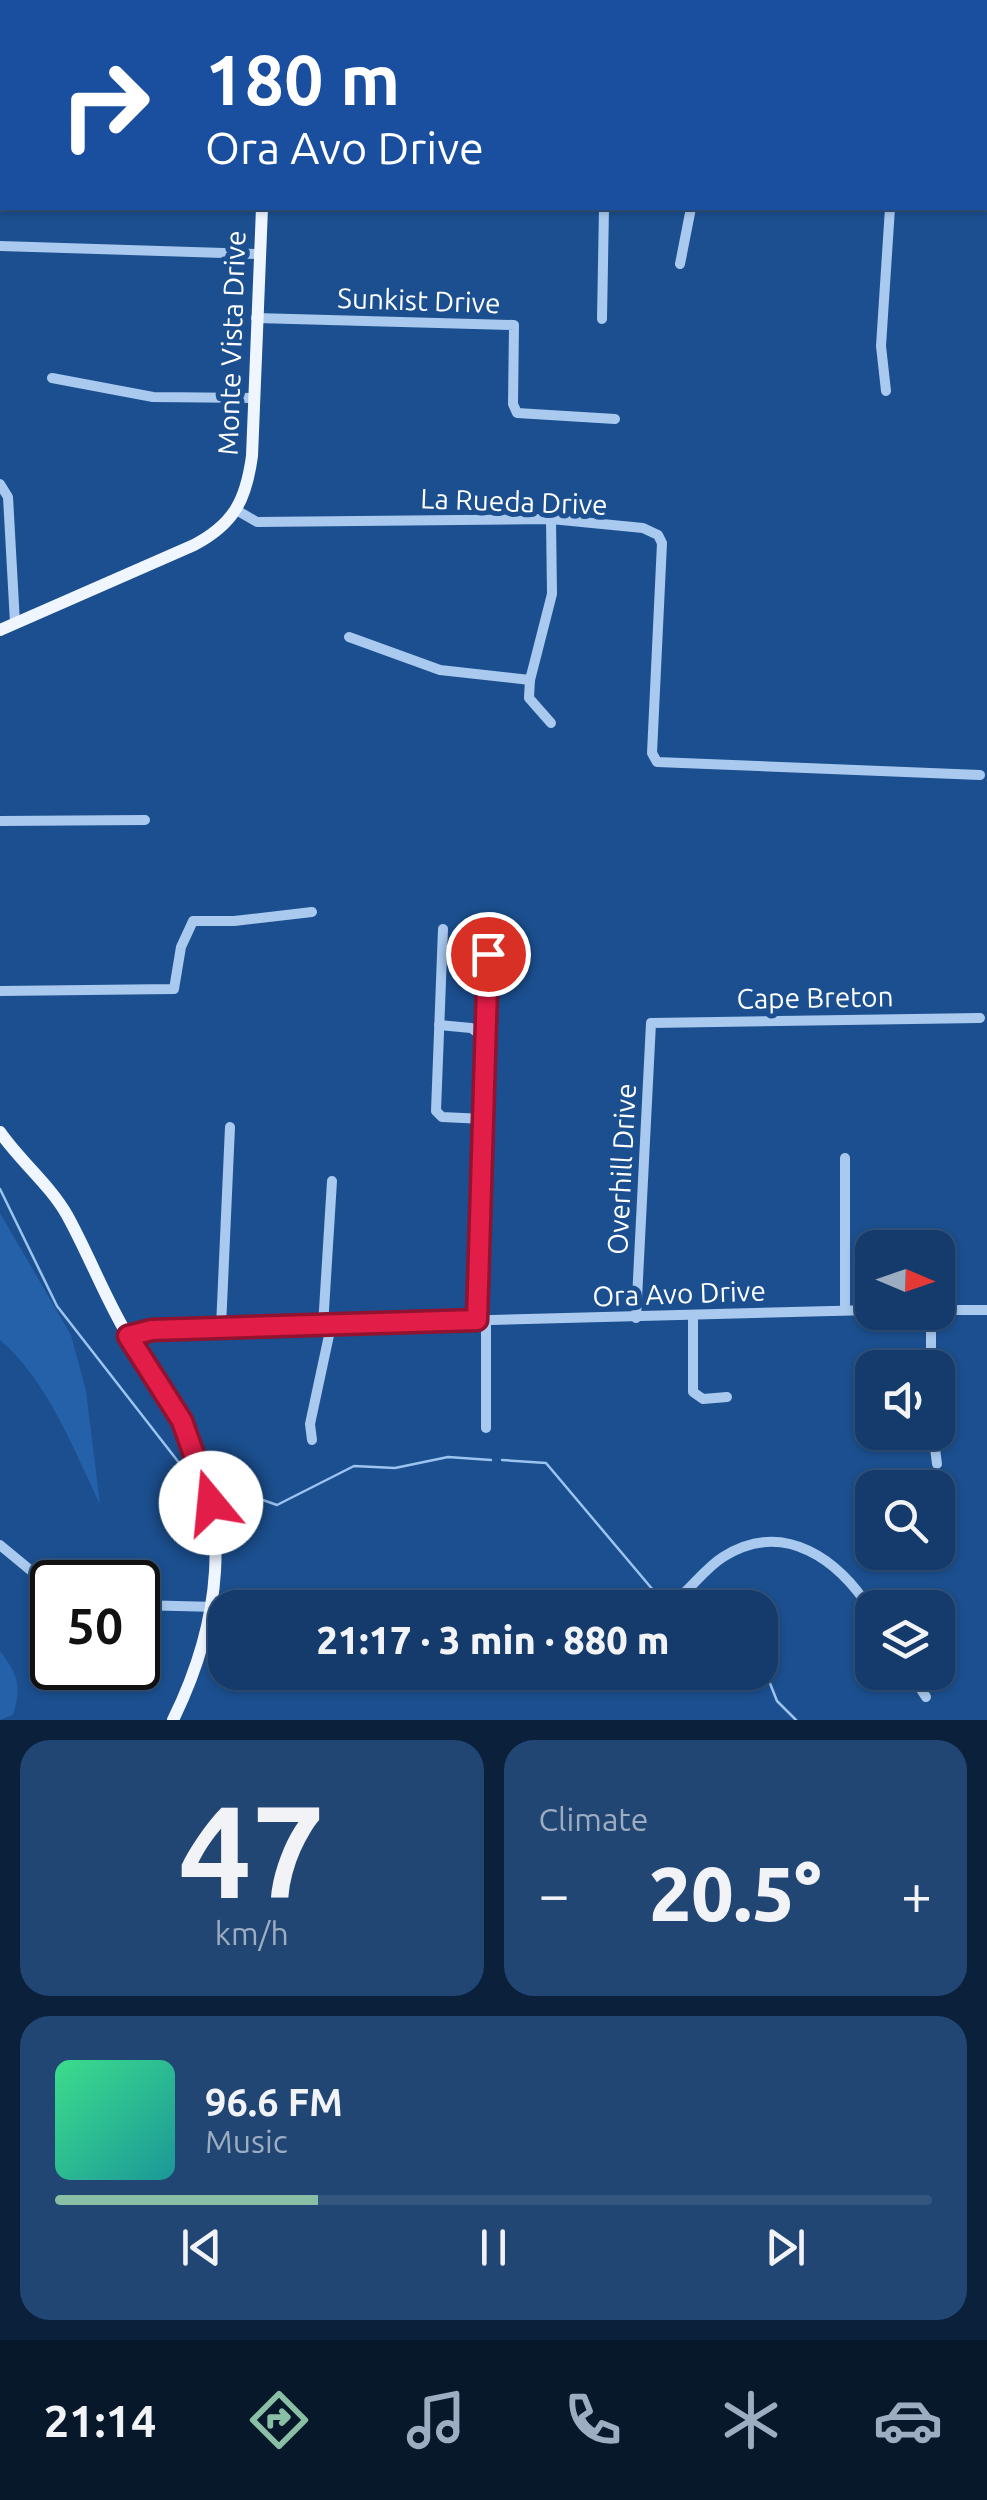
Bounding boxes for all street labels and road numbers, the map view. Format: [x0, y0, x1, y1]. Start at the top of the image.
street label: Monte Vista Drive [212, 230, 250, 456]
street label: Sunkist Drive [337, 282, 501, 318]
street label: La Rueda Drive [420, 482, 608, 520]
street label: Cape Breton [736, 980, 894, 1014]
street label: Overhill Drive [601, 1083, 641, 1255]
street label: Ora Avo Drive [592, 1274, 766, 1312]

